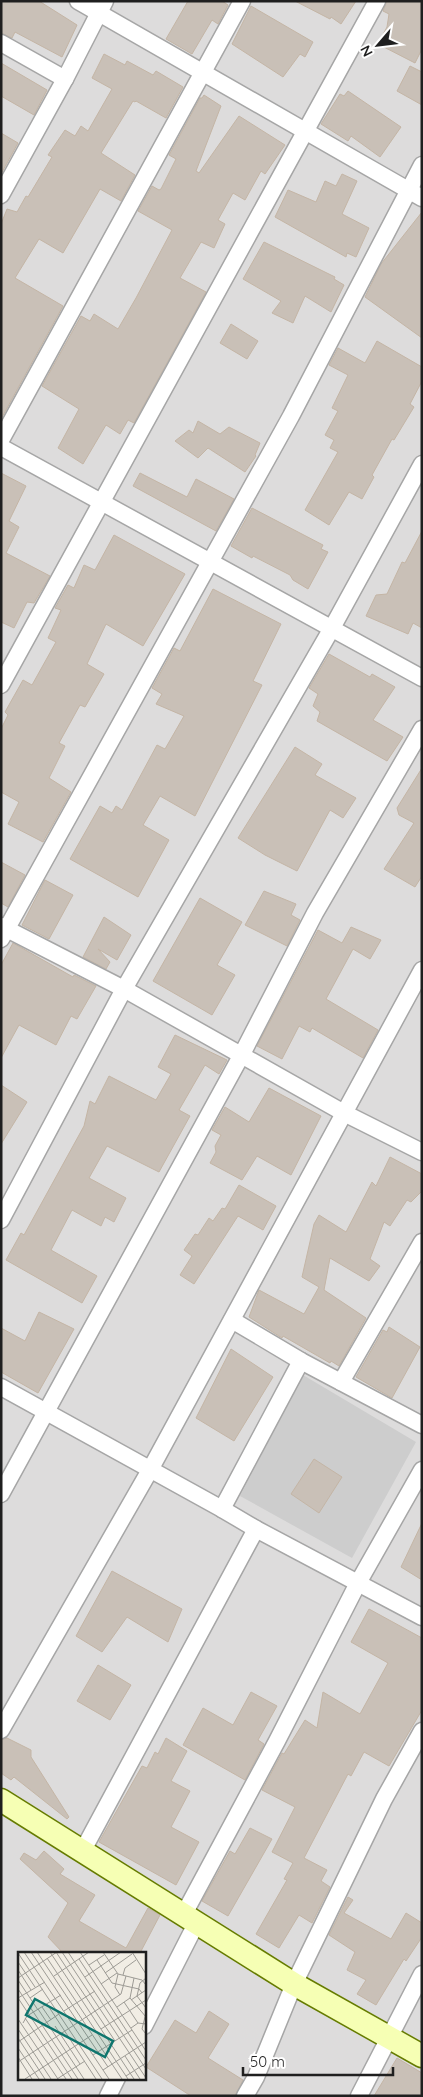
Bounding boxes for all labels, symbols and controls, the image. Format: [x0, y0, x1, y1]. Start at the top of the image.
north arrow [353, 20, 403, 70]
text: N [356, 42, 377, 60]
inset map [18, 1952, 145, 2080]
scale bar [243, 2044, 393, 2076]
text: 50 m [250, 2052, 285, 2071]

